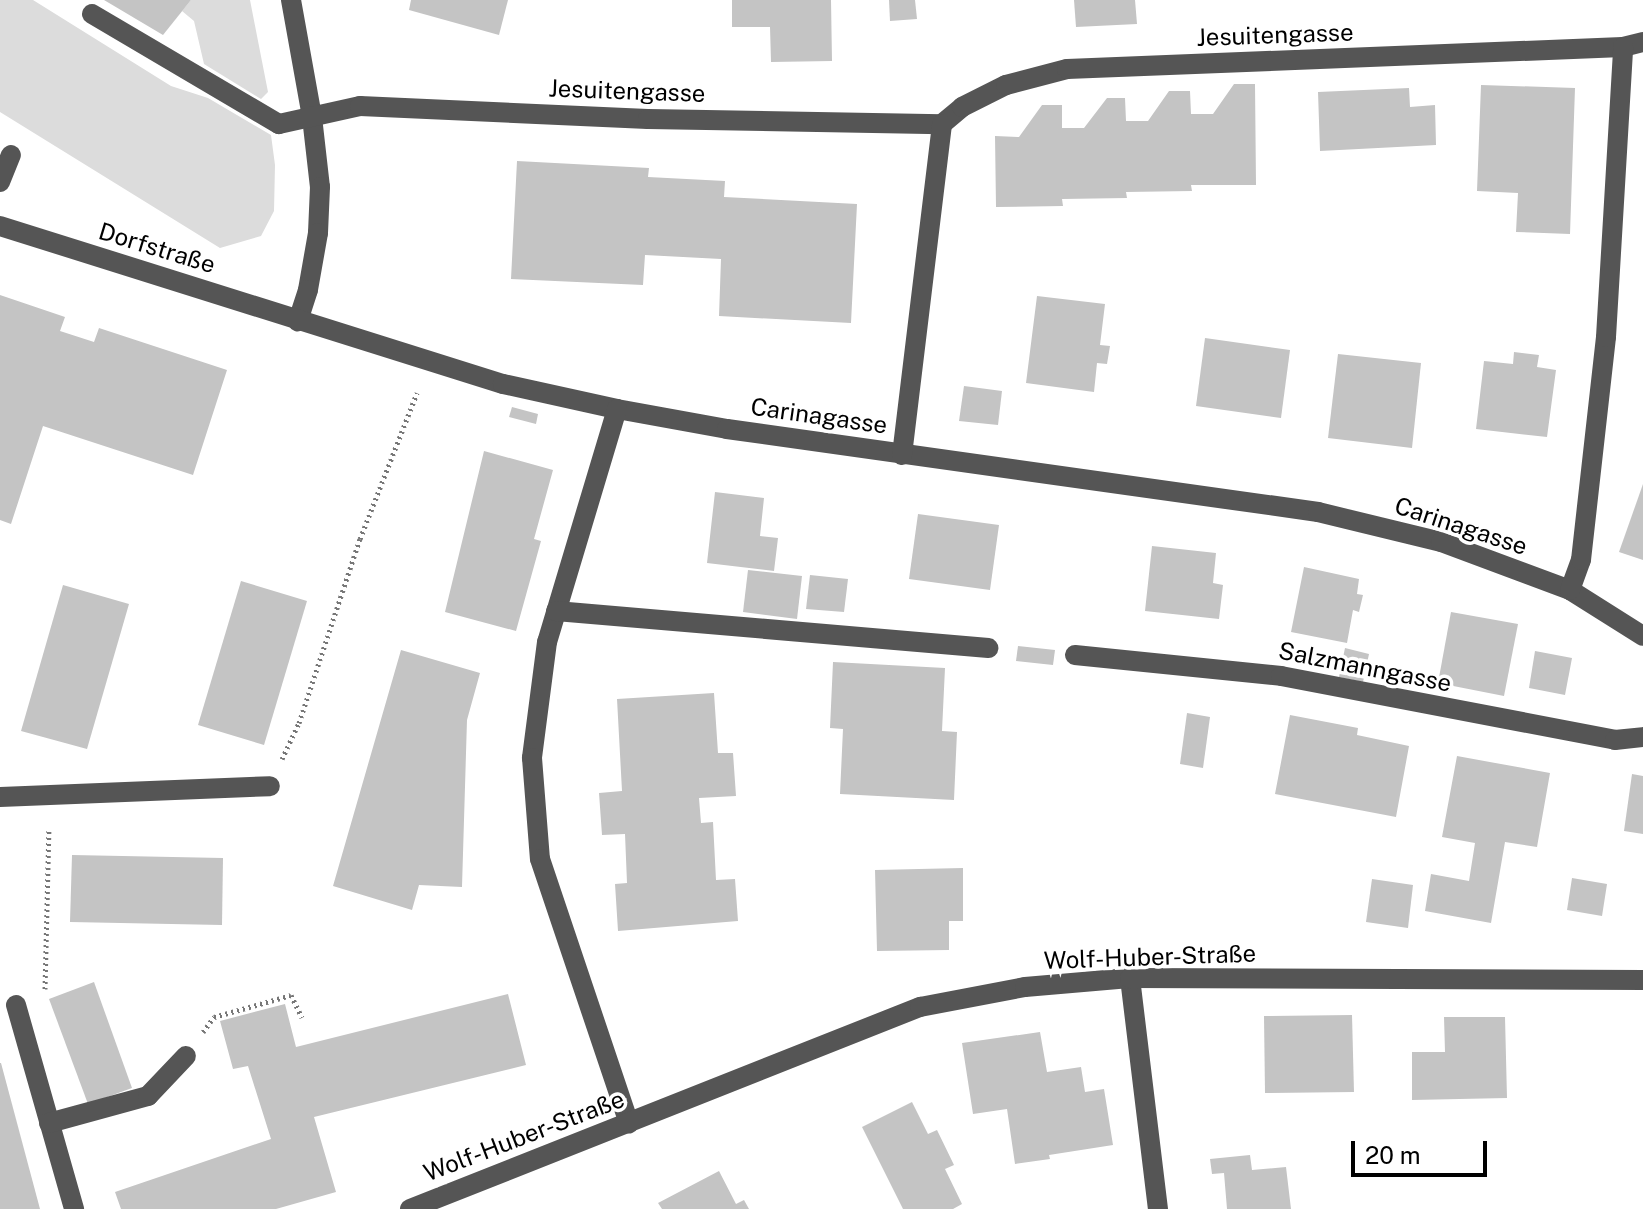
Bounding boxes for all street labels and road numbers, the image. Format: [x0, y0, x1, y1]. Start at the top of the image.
street label: Jesuitengasse [1196, 18, 1354, 52]
street label: Jesuitengasse [548, 74, 706, 108]
street label: Dorfstraße [95, 217, 219, 279]
street label: Carinagasse [749, 392, 889, 440]
street label: Carinagasse [1391, 491, 1531, 561]
street label: Salzmanngasse [1276, 636, 1454, 698]
street label: Wolf-Huber-Straße [1043, 939, 1257, 975]
street label: Wolf-Huber-Straße [420, 1084, 628, 1188]

